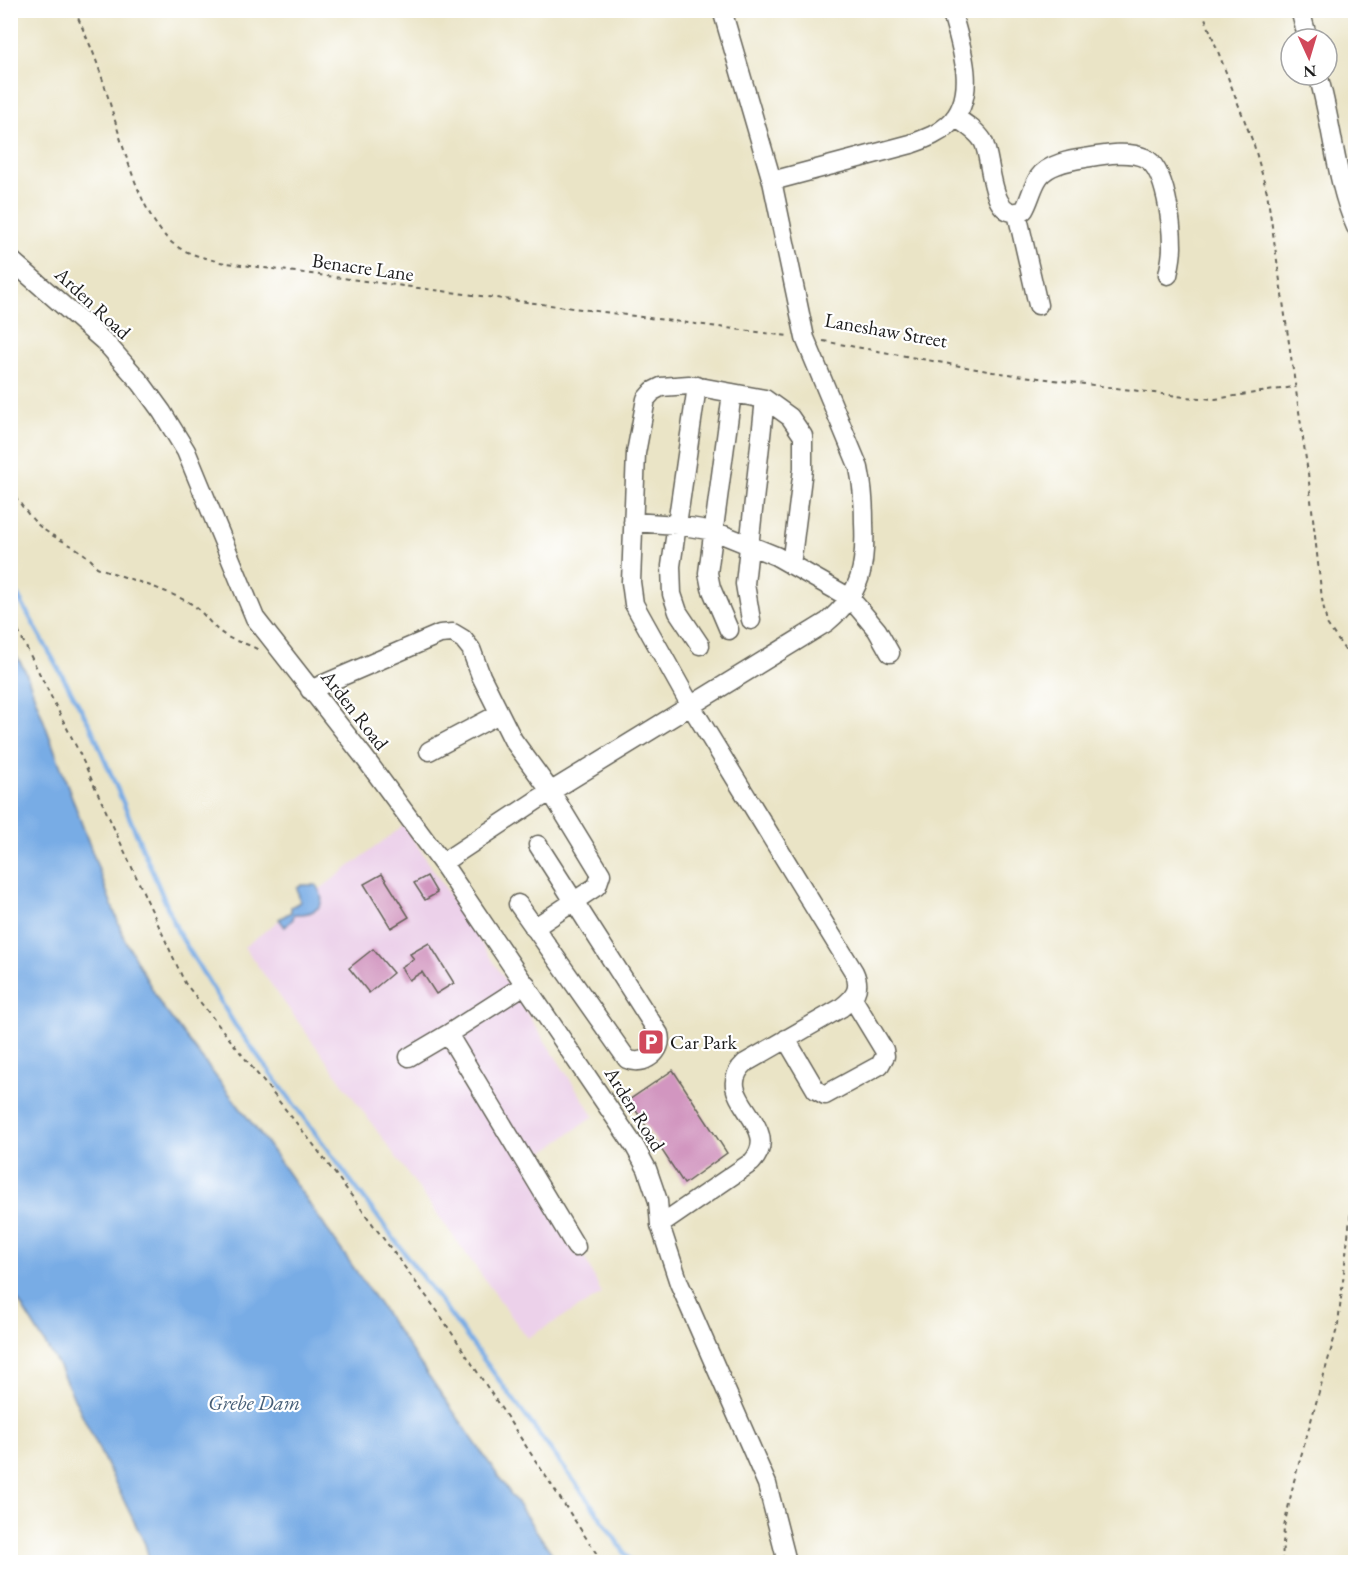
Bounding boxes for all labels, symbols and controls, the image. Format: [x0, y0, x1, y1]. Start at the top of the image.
north arrow [1279, 27, 1339, 87]
text: N [1303, 61, 1317, 82]
street label: Benacre Lane [310, 247, 416, 287]
street label: Arden Road [49, 260, 137, 345]
street label: Laneshaw Street [823, 306, 950, 354]
street label: Arden Road [315, 664, 395, 756]
parking icon: Car Park [636, 1027, 666, 1057]
place label: Car Park [670, 1029, 738, 1055]
street label: Arden Road [598, 1061, 672, 1157]
water label: Grebe Dam [208, 1389, 300, 1416]

